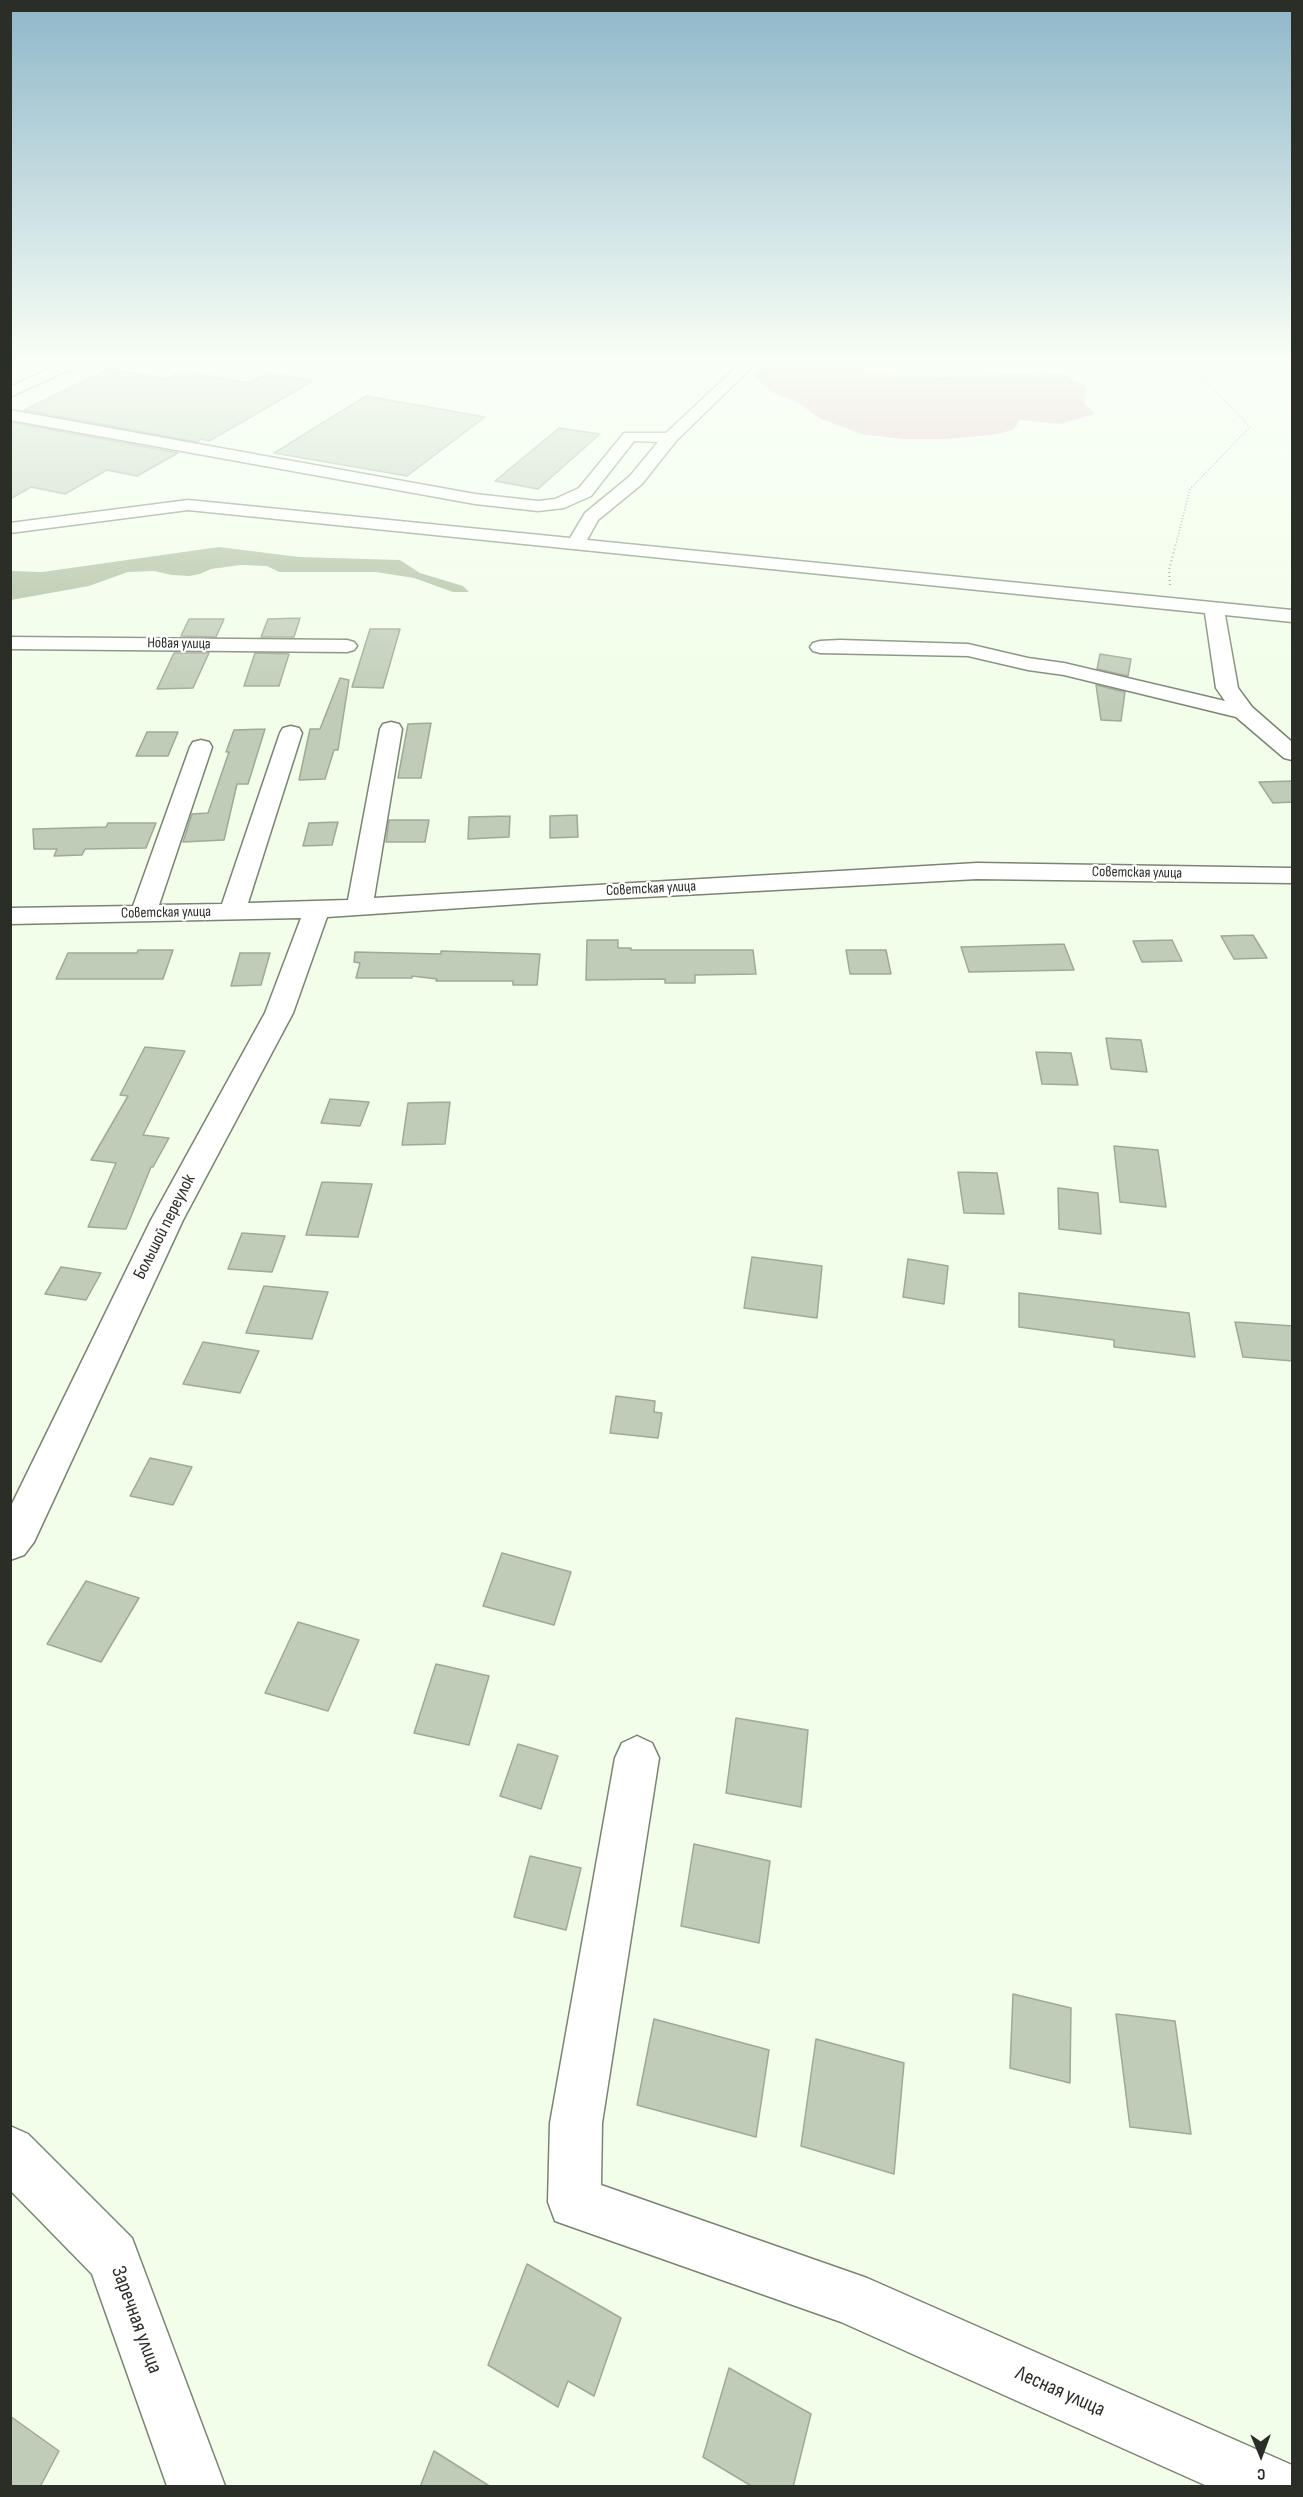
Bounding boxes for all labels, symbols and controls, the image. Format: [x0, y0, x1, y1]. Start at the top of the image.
street label: Новая улица [147, 634, 211, 654]
street label: Советская улица [1092, 863, 1182, 883]
street label: Советская улица [606, 878, 696, 900]
street label: Советская улица [121, 903, 211, 923]
street label: Большой переулок [129, 1171, 201, 1283]
street label: Заречная улица [105, 2263, 167, 2377]
street label: Лесная улица [1011, 2361, 1109, 2423]
north arrow [1231, 2425, 1291, 2485]
text: С [1257, 2464, 1266, 2483]

